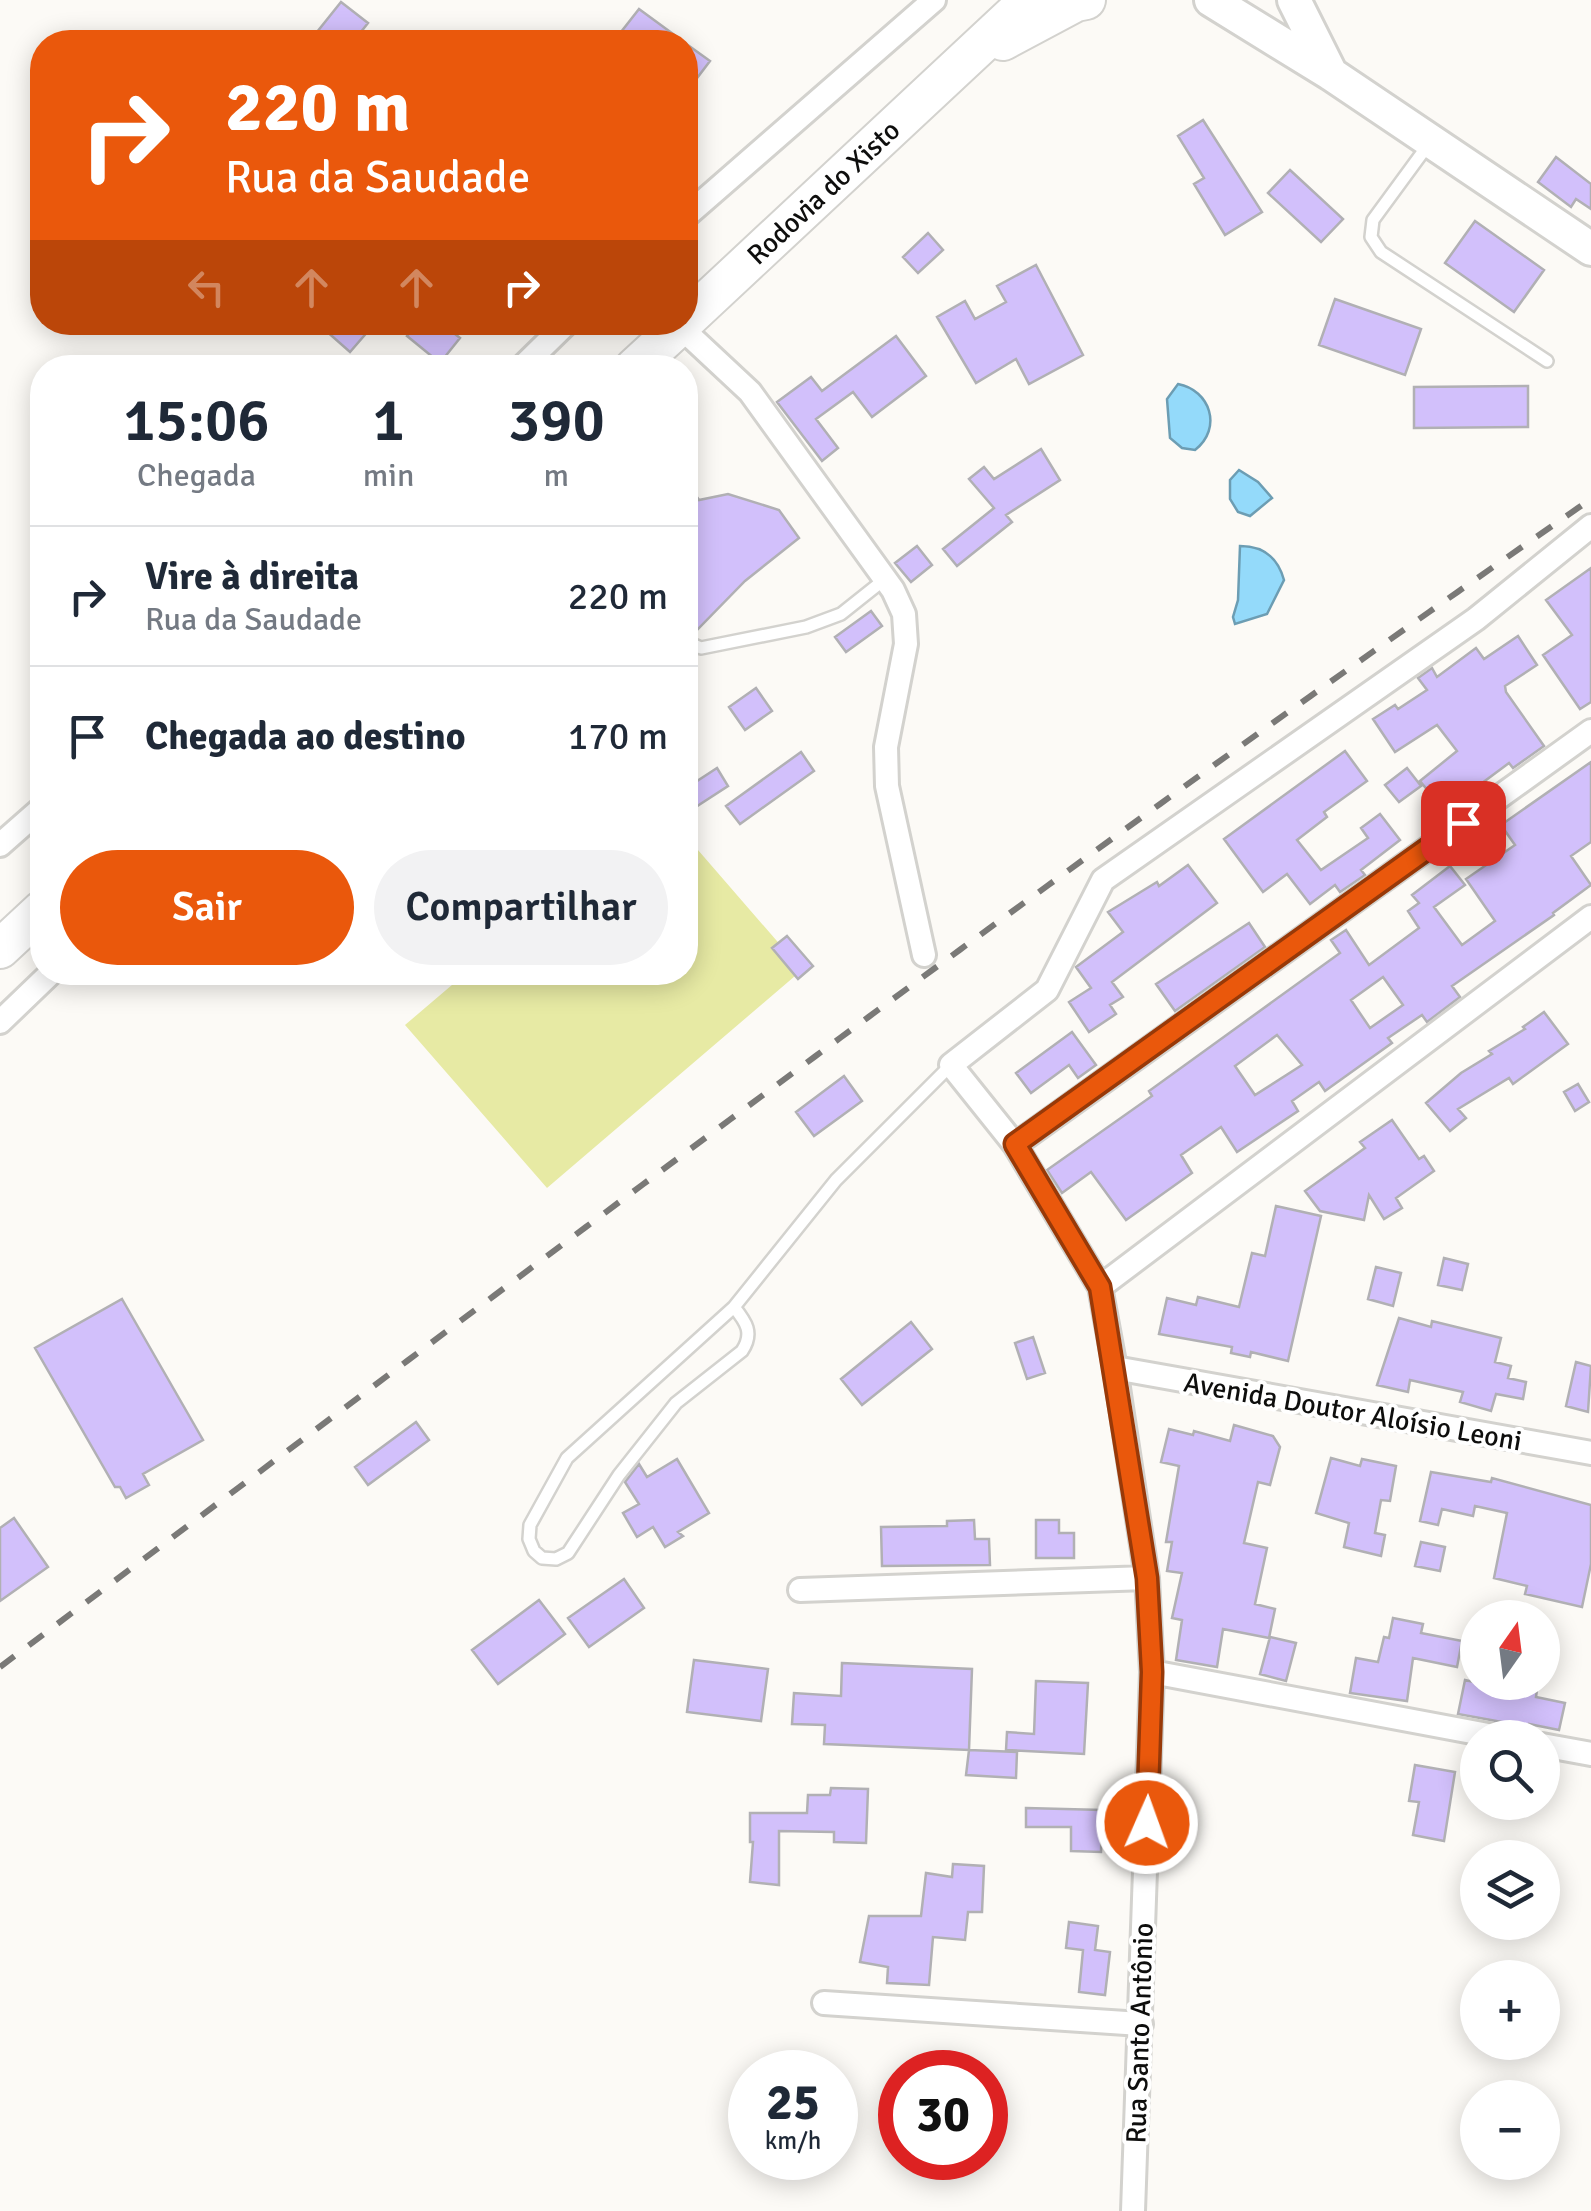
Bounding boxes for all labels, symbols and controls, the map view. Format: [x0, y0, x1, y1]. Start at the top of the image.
text: 220 m [225, 64, 410, 150]
icon: right [60, 70, 190, 200]
street label: Rodovia do Xisto [740, 113, 907, 272]
text: Rua da Saudade [225, 150, 530, 205]
icon: left [179, 260, 234, 315]
icon: ahead [284, 260, 339, 315]
icon: ahead [389, 260, 444, 315]
icon: right [494, 260, 549, 315]
text: 15:06 [123, 384, 270, 458]
text: 1 [372, 384, 405, 458]
text: 390 [508, 384, 605, 458]
text: Chegada [137, 456, 256, 495]
text: min [363, 456, 414, 495]
text: m [543, 456, 569, 495]
text: Vire à direita [145, 553, 359, 600]
icon: right [60, 569, 115, 624]
text: 220 m [568, 573, 668, 620]
text: Rua da Saudade [145, 600, 362, 639]
icon: arrive [60, 709, 115, 764]
text: Chegada ao destino [145, 713, 466, 760]
text: 170 m [568, 713, 668, 760]
pin [1421, 781, 1506, 866]
icon: arrive [1436, 796, 1491, 851]
button: Sair [60, 850, 354, 965]
button: Compartilhar [374, 850, 668, 965]
street label: Avenida Doutor Aloísio Leoni [1181, 1365, 1524, 1458]
north arrow [1460, 1600, 1560, 1700]
map controls [1460, 1600, 1560, 2180]
button: search [1460, 1720, 1560, 1820]
position arrow [1095, 1771, 1199, 1875]
button: layers [1460, 1840, 1560, 1940]
street label: Rua Santo Antônio [1119, 1922, 1161, 2144]
button: + [1460, 1960, 1560, 2060]
speed limit sign: 30 [878, 2050, 1008, 2180]
text: 25 [766, 2072, 820, 2134]
button: − [1460, 2080, 1560, 2180]
text: km/h [765, 2125, 821, 2156]

